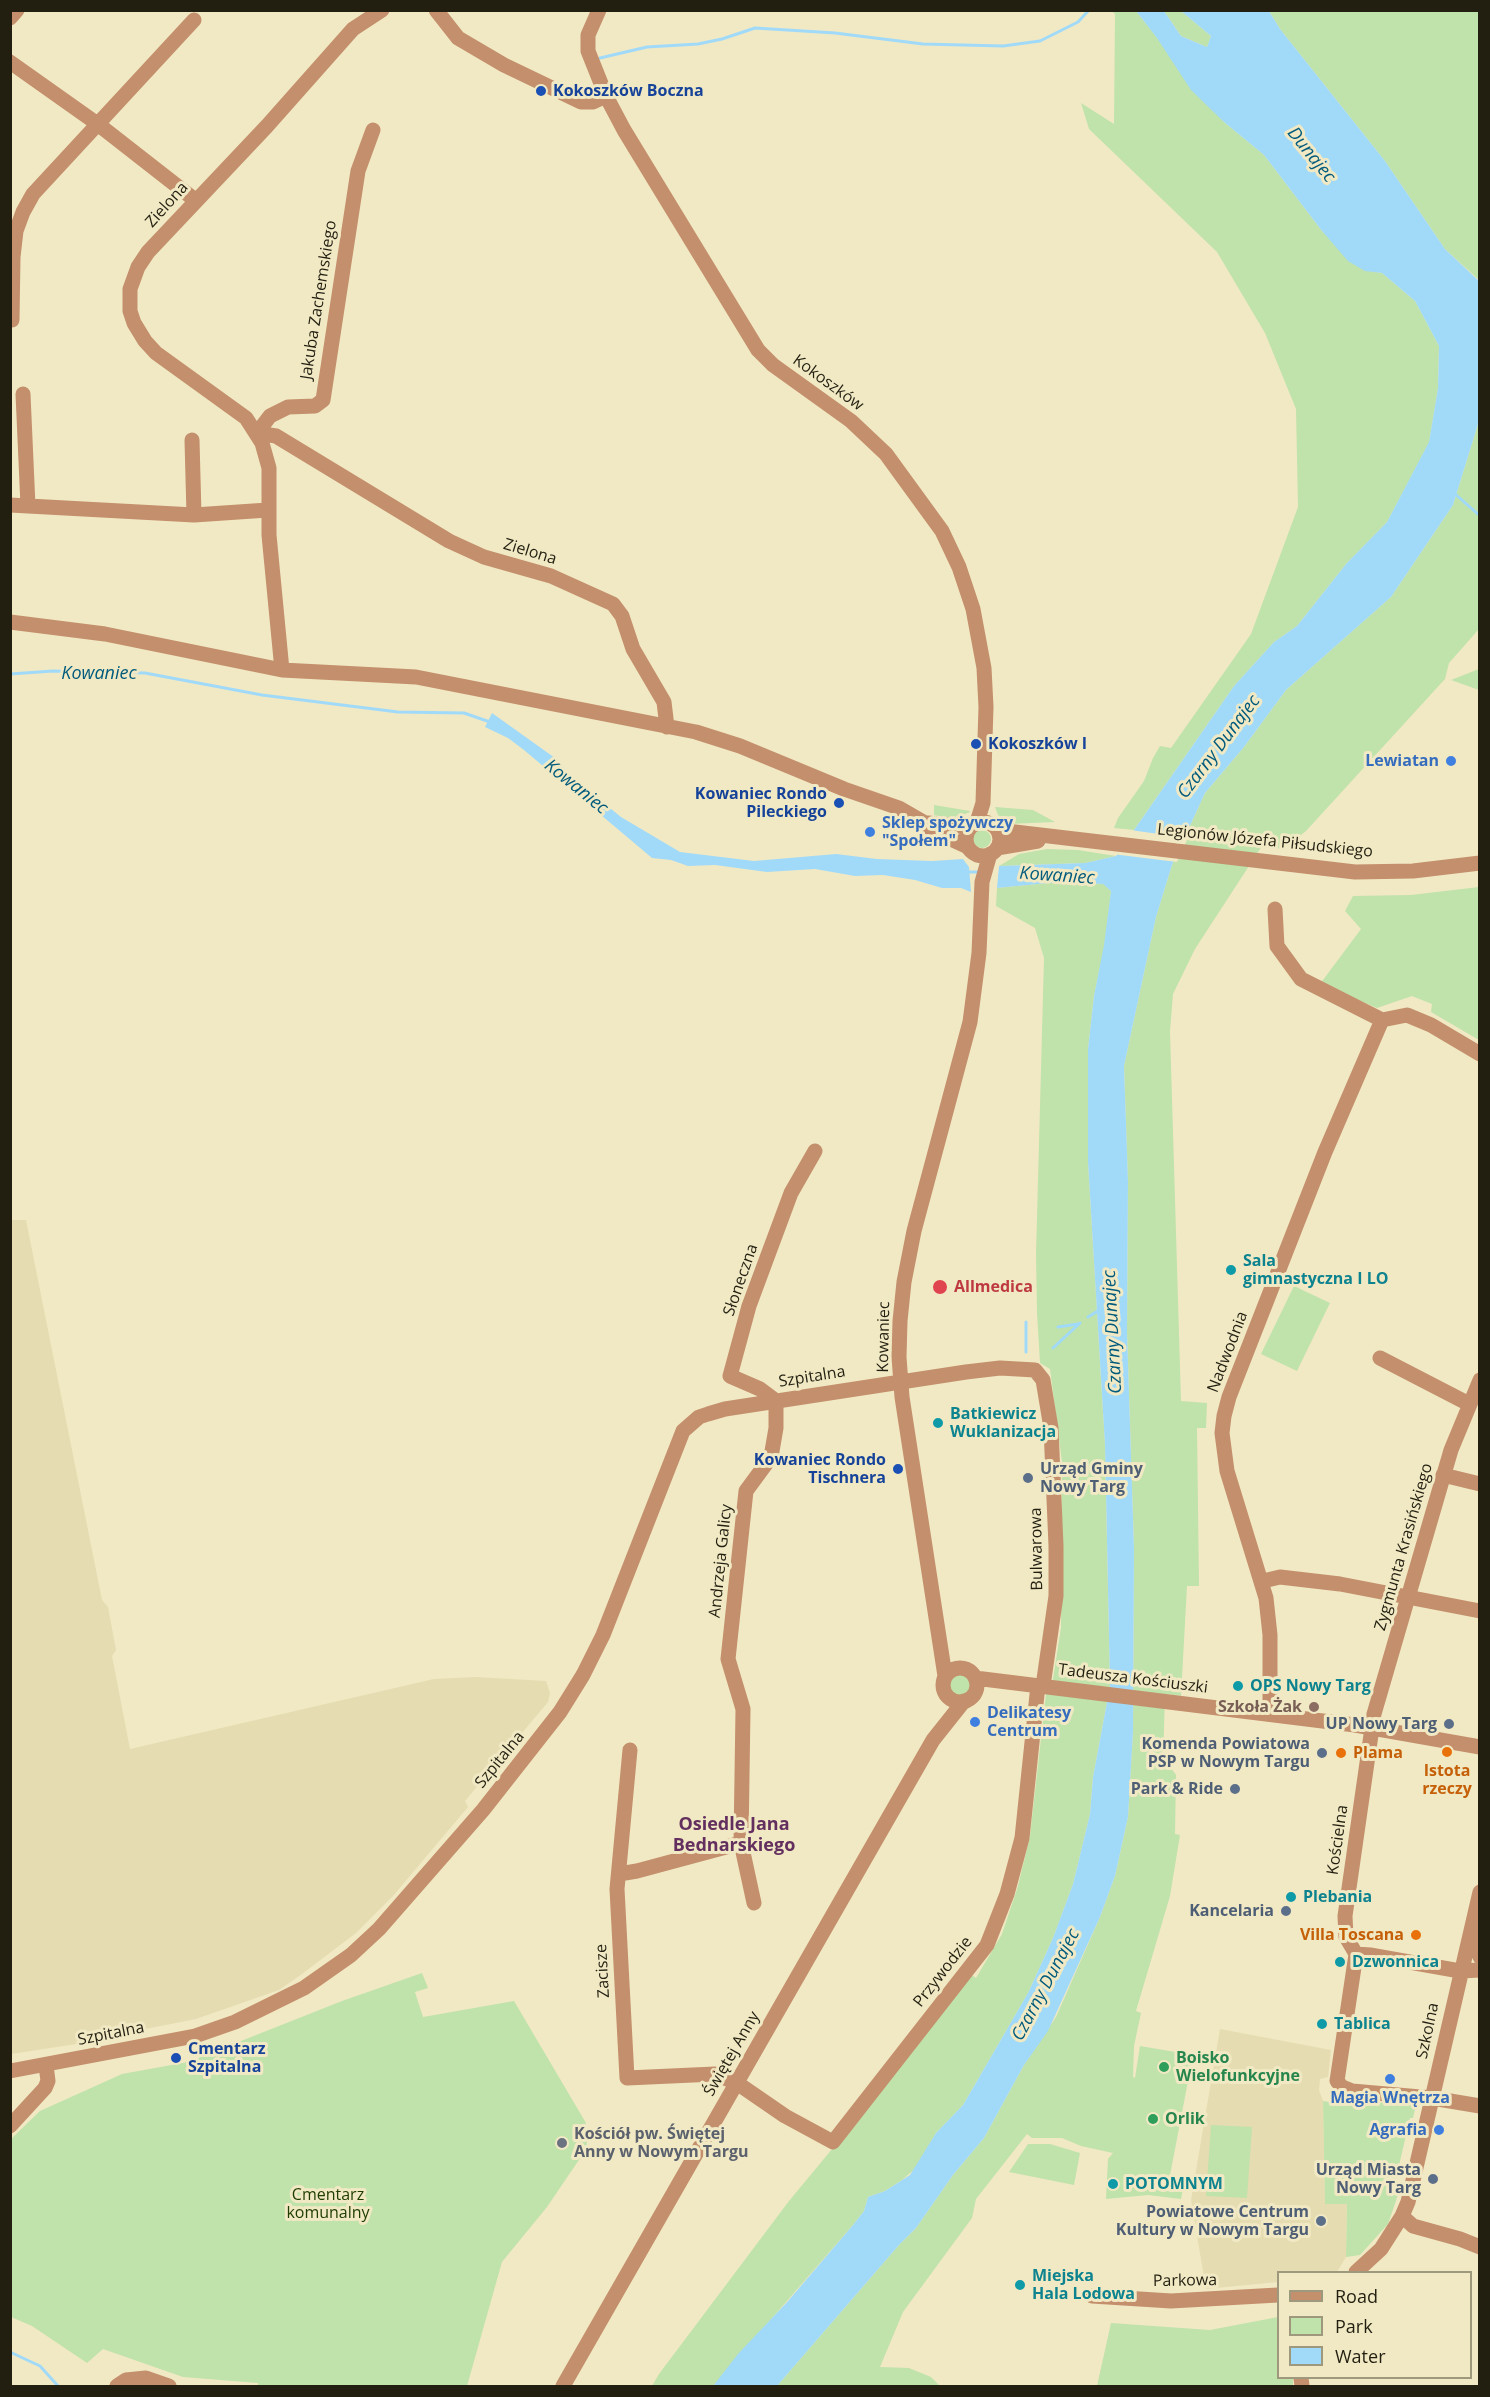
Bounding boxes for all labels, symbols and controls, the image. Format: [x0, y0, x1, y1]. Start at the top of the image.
place label: Kokoszków Boczna [553, 81, 704, 101]
marker: Kokoszków Boczna [534, 84, 548, 98]
water label: Dunajec [1282, 123, 1340, 187]
street label: Zielona [142, 178, 192, 232]
street label: Jakuba Zachemskiego [297, 219, 341, 381]
street label: Kokoszków [789, 351, 867, 415]
street label: Zielona [501, 535, 559, 569]
water label: Kowaniec [61, 663, 137, 685]
water label: Czarny Dunajec [1173, 691, 1265, 803]
place label: Kokoszków I [988, 734, 1087, 754]
marker: Kokoszków I [969, 737, 983, 751]
place label: Lewiatan [1365, 751, 1439, 771]
marker: Lewiatan [1444, 754, 1458, 768]
water label: Kowaniec [540, 755, 612, 819]
place label: Kowaniec Rondo Pileckiego [695, 784, 827, 822]
marker: Kowaniec Rondo Pileckiego [832, 796, 846, 810]
place label: Sklep spożywczy "Społem" [882, 813, 1013, 851]
street label: Legionów Józefa Piłsudskiego [1156, 820, 1374, 862]
marker: Sklep spożywczy "Społem" [863, 825, 877, 839]
water label: Kowaniec [1019, 863, 1095, 889]
street label: Słoneczna [720, 1241, 762, 1319]
place label: Sala gimnastyczna I LO [1243, 1251, 1388, 1289]
marker: Sala gimnastyczna I LO [1224, 1263, 1238, 1277]
water label: Czarny Dunajec [1099, 1270, 1127, 1394]
place label: Allmedica [954, 1277, 1033, 1297]
marker: Allmedica [931, 1278, 949, 1296]
street label: Kowaniec [874, 1301, 894, 1373]
street label: Nadwodnia [1204, 1309, 1252, 1395]
street label: Szpitalna [777, 1362, 847, 1392]
place label: Batkiewicz Wuklanizacja [950, 1404, 1056, 1442]
marker: Batkiewicz Wuklanizacja [931, 1416, 945, 1430]
place label: Kowaniec Rondo Tischnera [754, 1450, 886, 1488]
place label: Urząd Gminy Nowy Targ [1040, 1459, 1143, 1497]
street label: Zygmunta Krasińskiego [1371, 1461, 1437, 1633]
marker: Kowaniec Rondo Tischnera [891, 1462, 905, 1476]
marker: Urząd Gminy Nowy Targ [1021, 1471, 1035, 1485]
street label: Andrzeja Galicy [705, 1503, 737, 1619]
street label: Bulwarowa [1027, 1507, 1047, 1591]
street label: Tadeusza Kościuszki [1057, 1660, 1209, 1698]
place label: OPS Nowy Targ [1250, 1676, 1371, 1696]
marker: OPS Nowy Targ [1231, 1679, 1245, 1693]
place label: Szkoła Żak [1218, 1697, 1302, 1717]
marker: Szkoła Żak [1307, 1700, 1321, 1714]
place label: Delikatesy Centrum [987, 1703, 1071, 1741]
place label: UP Nowy Targ [1326, 1714, 1437, 1734]
marker: Delikatesy Centrum [968, 1715, 982, 1729]
marker: UP Nowy Targ [1442, 1717, 1456, 1731]
street label: Szpitalna [471, 1728, 529, 1792]
place label: Komenda Powiatowa PSP w Nowym Targu [1141, 1734, 1310, 1772]
place label: Plama [1353, 1743, 1403, 1763]
marker: Istota rzeczy [1440, 1745, 1454, 1759]
marker: Komenda Powiatowa PSP w Nowym Targu [1315, 1746, 1329, 1760]
marker: Plama [1334, 1746, 1348, 1760]
place label: Istota rzeczy [1422, 1761, 1472, 1799]
place label: Park & Ride [1131, 1779, 1223, 1799]
marker: Park & Ride [1228, 1782, 1242, 1796]
street label: Kościelna [1324, 1804, 1352, 1876]
district label: Osiedle Jana Bednarskiego [673, 1814, 795, 1856]
place label: Plebania [1303, 1887, 1372, 1907]
marker: Plebania [1284, 1890, 1298, 1904]
place label: Kancelaria [1189, 1901, 1274, 1921]
marker: Kancelaria [1279, 1904, 1293, 1918]
water label: Czarny Dunajec [1007, 1925, 1085, 2045]
place label: Villa Toscana [1300, 1925, 1404, 1945]
marker: Villa Toscana [1409, 1928, 1423, 1942]
street label: Przywodzie [910, 1933, 976, 2011]
street label: Zacisze [592, 1944, 614, 1998]
place label: Dzwonnica [1352, 1952, 1439, 1972]
marker: Dzwonnica [1333, 1955, 1347, 1969]
street label: Szkolna [1413, 2001, 1443, 2061]
street label: Świętej Anny [700, 2008, 764, 2100]
place label: Tablica [1334, 2014, 1391, 2034]
marker: Tablica [1315, 2017, 1329, 2031]
street label: Szpitalna [76, 2018, 146, 2050]
place label: Cmentarz Szpitalna [188, 2039, 266, 2077]
place label: Boisko Wielofunkcyjne [1176, 2048, 1300, 2086]
marker: Cmentarz Szpitalna [169, 2051, 183, 2065]
marker: Boisko Wielofunkcyjne [1157, 2060, 1171, 2074]
marker: Magia Wnętrza [1383, 2072, 1397, 2086]
place label: Magia Wnętrza [1330, 2088, 1450, 2108]
place label: Orlik [1165, 2109, 1205, 2129]
marker: Orlik [1146, 2112, 1160, 2126]
place label: Agrafia [1369, 2120, 1427, 2140]
marker: Agrafia [1432, 2123, 1446, 2137]
place label: Kościół pw. Świętej Anny w Nowym Targu [574, 2124, 749, 2162]
marker: Kościół pw. Świętej Anny w Nowym Targu [555, 2136, 569, 2150]
place label: Urząd Miasta Nowy Targ [1316, 2160, 1421, 2198]
marker: Urząd Miasta Nowy Targ [1426, 2172, 1440, 2186]
place label: POTOMNYM [1125, 2174, 1223, 2194]
marker: POTOMNYM [1106, 2177, 1120, 2191]
park label: Cmentarz komunalny [286, 2185, 370, 2223]
place label: Powiatowe Centrum Kultury w Nowym Targu [1116, 2202, 1309, 2240]
marker: Powiatowe Centrum Kultury w Nowym Targu [1314, 2214, 1328, 2228]
place label: Miejska Hala Lodowa [1032, 2266, 1135, 2304]
street label: Parkowa [1153, 2271, 1217, 2291]
legend [1277, 2271, 1472, 2379]
marker: Miejska Hala Lodowa [1013, 2278, 1027, 2292]
text: Road [1335, 2284, 1378, 2308]
text: Park [1335, 2314, 1373, 2338]
text: Water [1335, 2344, 1386, 2368]

